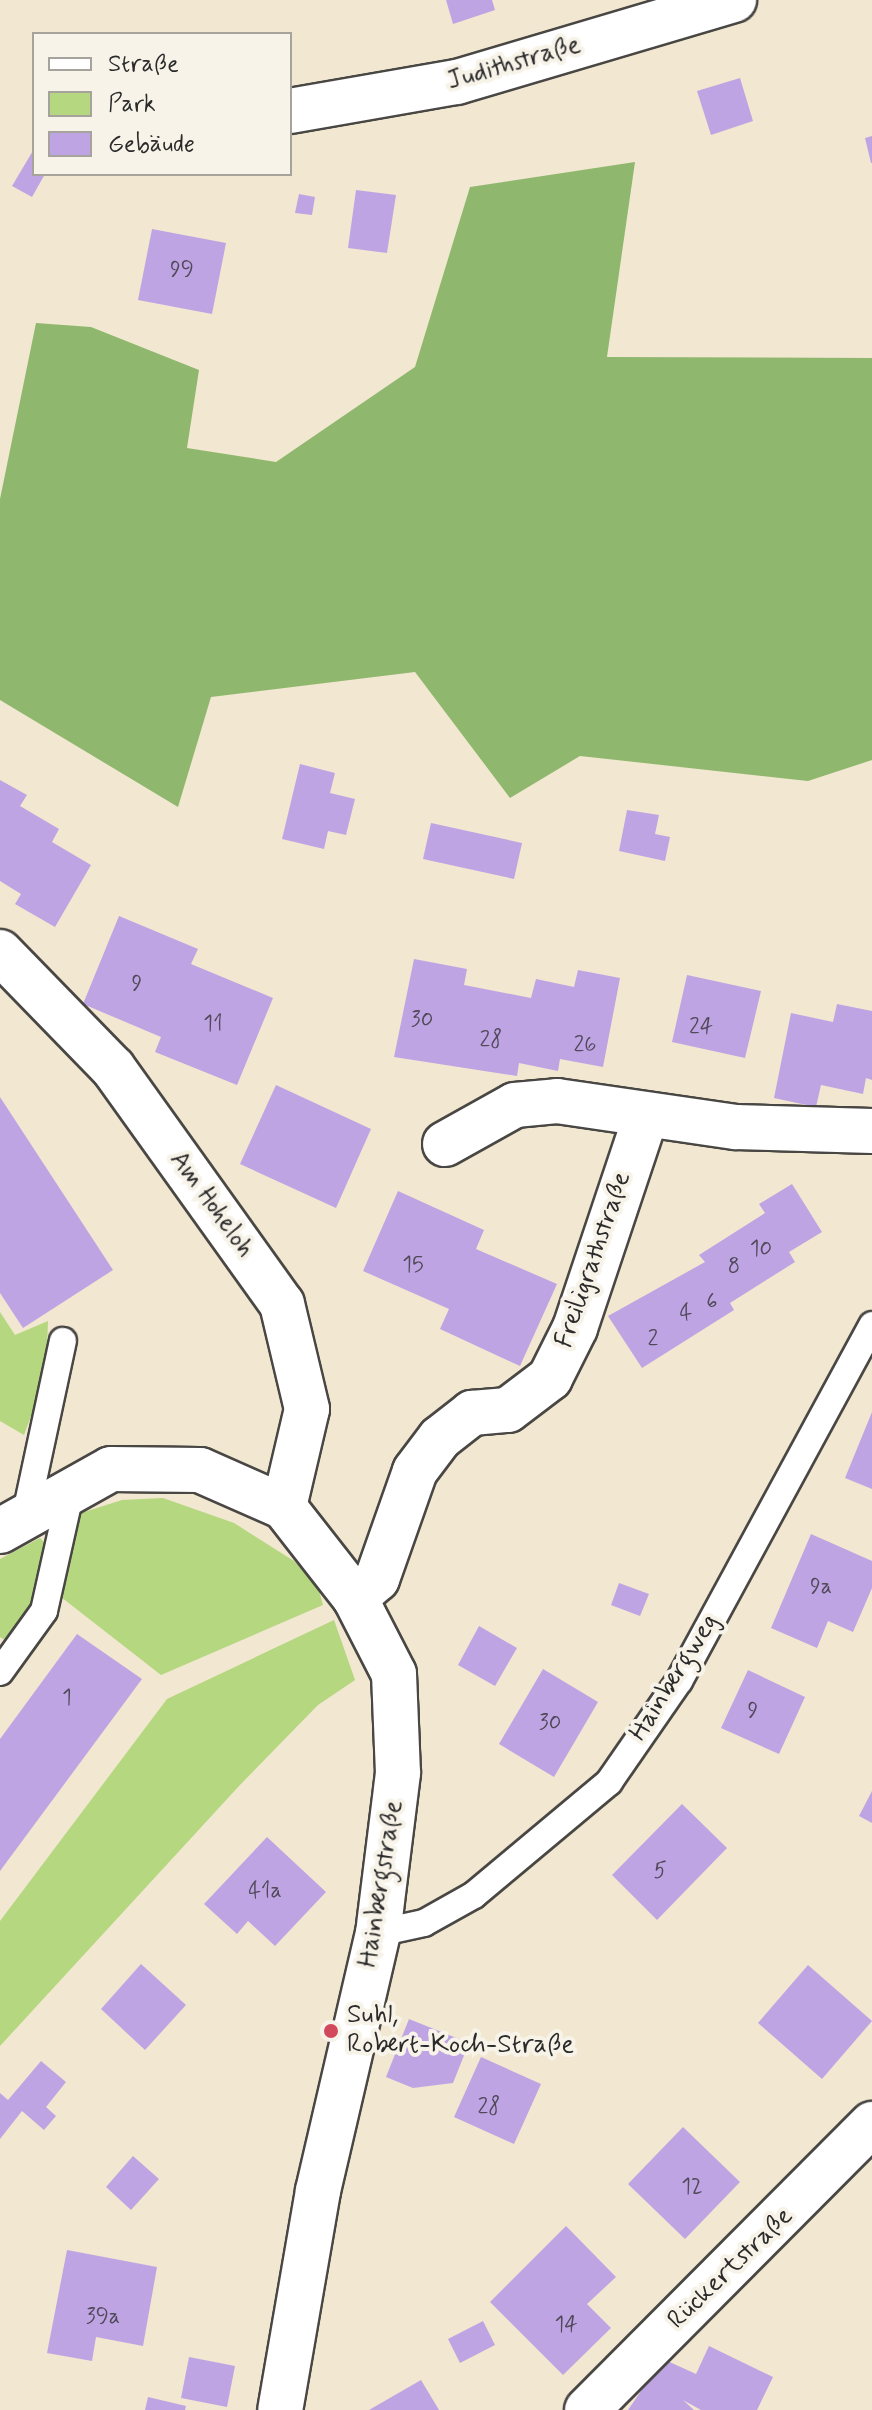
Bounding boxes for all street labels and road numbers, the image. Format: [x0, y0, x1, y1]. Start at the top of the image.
street label: Judithstraße [444, 30, 584, 98]
street label: Am Hoheloh [162, 1145, 260, 1265]
street label: Freiligrathstraße [549, 1168, 639, 1352]
street label: Hainbergweg [624, 1609, 726, 1747]
street label: Hainbergstraße [353, 1798, 411, 1970]
street label: Rückertstraße [662, 2202, 800, 2336]

